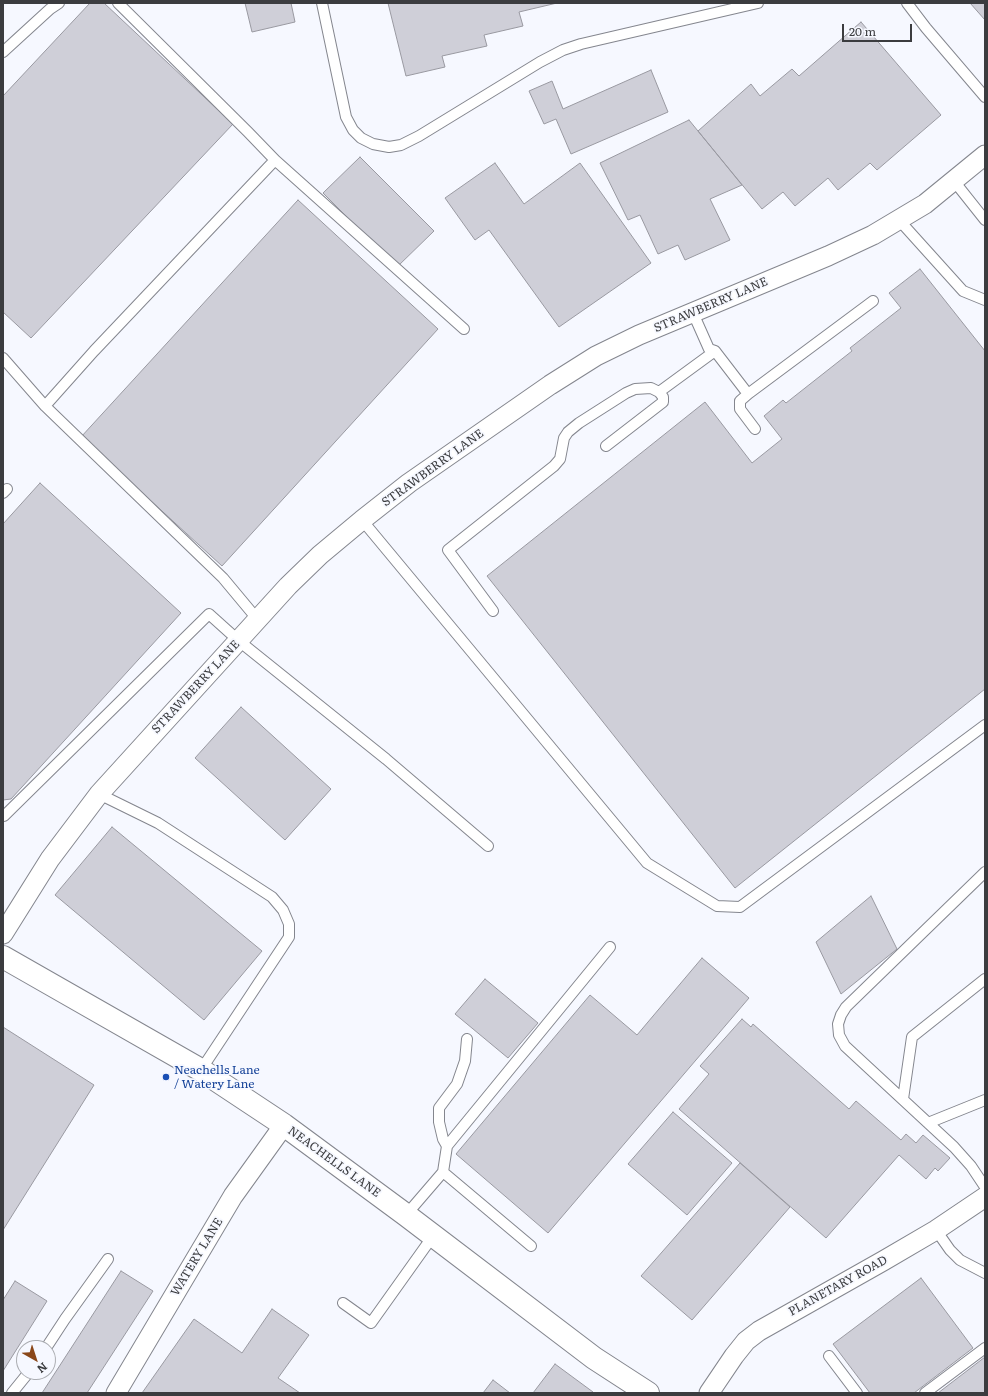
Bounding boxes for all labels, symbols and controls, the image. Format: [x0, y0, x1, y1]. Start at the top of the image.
scale bar [844, 16, 914, 42]
text: 20 m [849, 22, 876, 40]
street label: STRAWBERRY LANE [652, 274, 770, 336]
street label: STRAWBERRY LANE [379, 426, 487, 510]
street label: STRAWBERRY LANE [149, 637, 243, 737]
place label: Neachells Lane / Watery Lane [174, 1063, 260, 1091]
marker: Neachells Lane / Watery Lane [161, 1072, 171, 1082]
street label: NEACHELLS LANE [285, 1123, 383, 1201]
street label: WATERY LANE [168, 1215, 226, 1299]
street label: PLANETARY ROAD [786, 1253, 890, 1319]
north arrow [16, 1340, 56, 1380]
text: N [34, 1359, 52, 1378]

